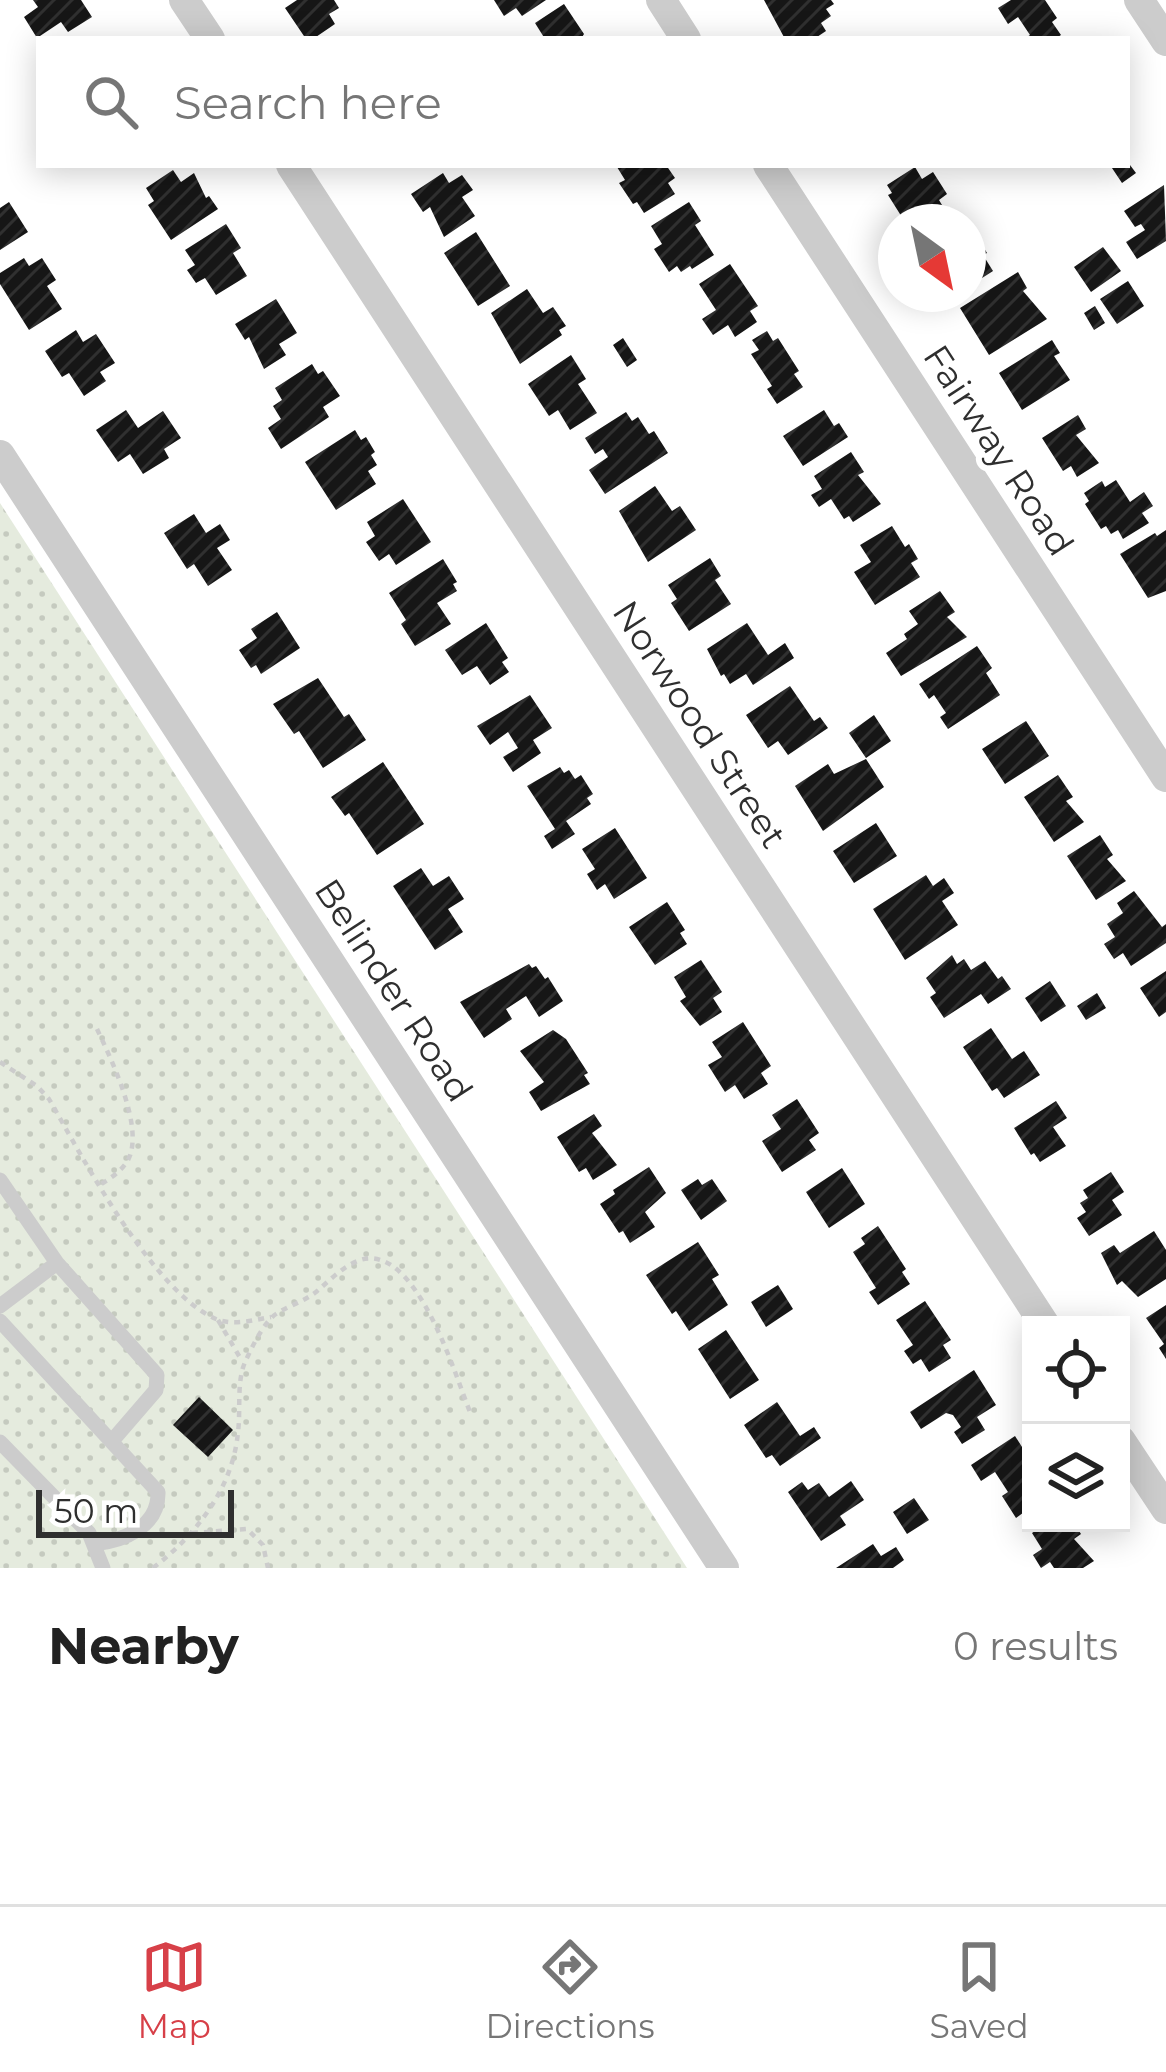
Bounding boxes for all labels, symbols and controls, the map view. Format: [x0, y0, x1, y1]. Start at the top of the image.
search box [36, 36, 1130, 168]
icon: search [78, 69, 144, 135]
text: Search here [174, 75, 442, 130]
north arrow [878, 204, 986, 312]
street label: Fairway Road [915, 336, 1083, 564]
street label: Norwood Street [604, 592, 796, 856]
street label: Belinder Road [306, 870, 482, 1110]
map controls [1022, 1316, 1130, 1532]
button: locate [1022, 1316, 1130, 1424]
button: layers [1022, 1424, 1130, 1532]
scale bar [36, 1484, 234, 1537]
text: 50 m [54, 1491, 138, 1531]
text: Nearby [48, 1615, 239, 1677]
text: 0 results [953, 1622, 1118, 1670]
tab: Map [137, 1934, 211, 2046]
tab: Directions [486, 1934, 655, 2046]
tab: Saved [929, 1934, 1029, 2046]

